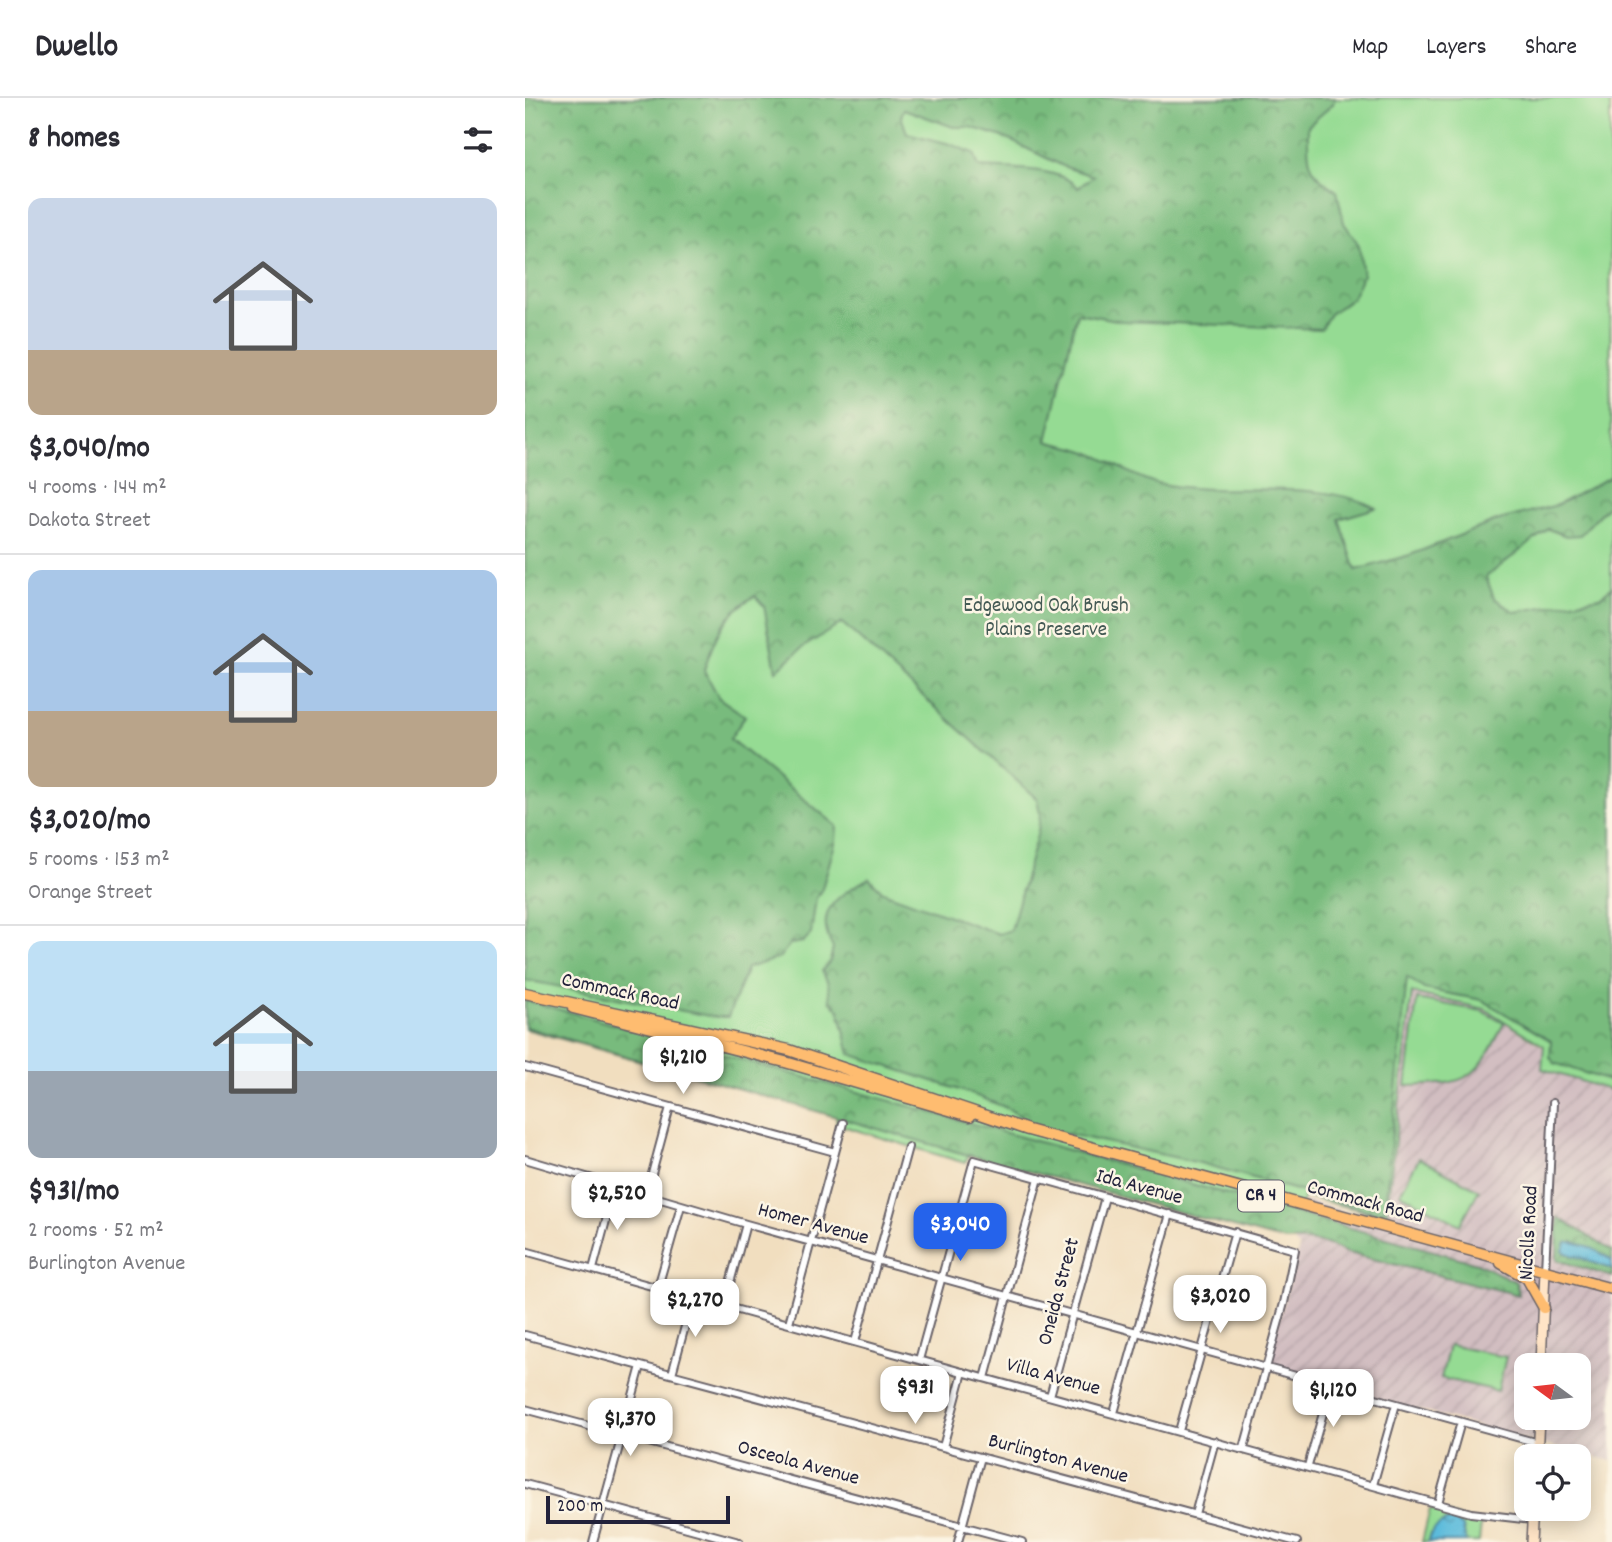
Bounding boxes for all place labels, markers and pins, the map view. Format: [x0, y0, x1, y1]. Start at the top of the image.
pin: $1,210 [626, 1037, 740, 1096]
pin: $2,520 [560, 1172, 674, 1232]
pin: $3,040 [903, 1204, 1017, 1263]
pin: $3,020 [1163, 1276, 1277, 1335]
pin: $2,270 [638, 1280, 752, 1339]
pin: $931 [874, 1366, 956, 1426]
pin: $1,120 [1276, 1370, 1390, 1429]
pin: $1,370 [573, 1398, 687, 1458]

